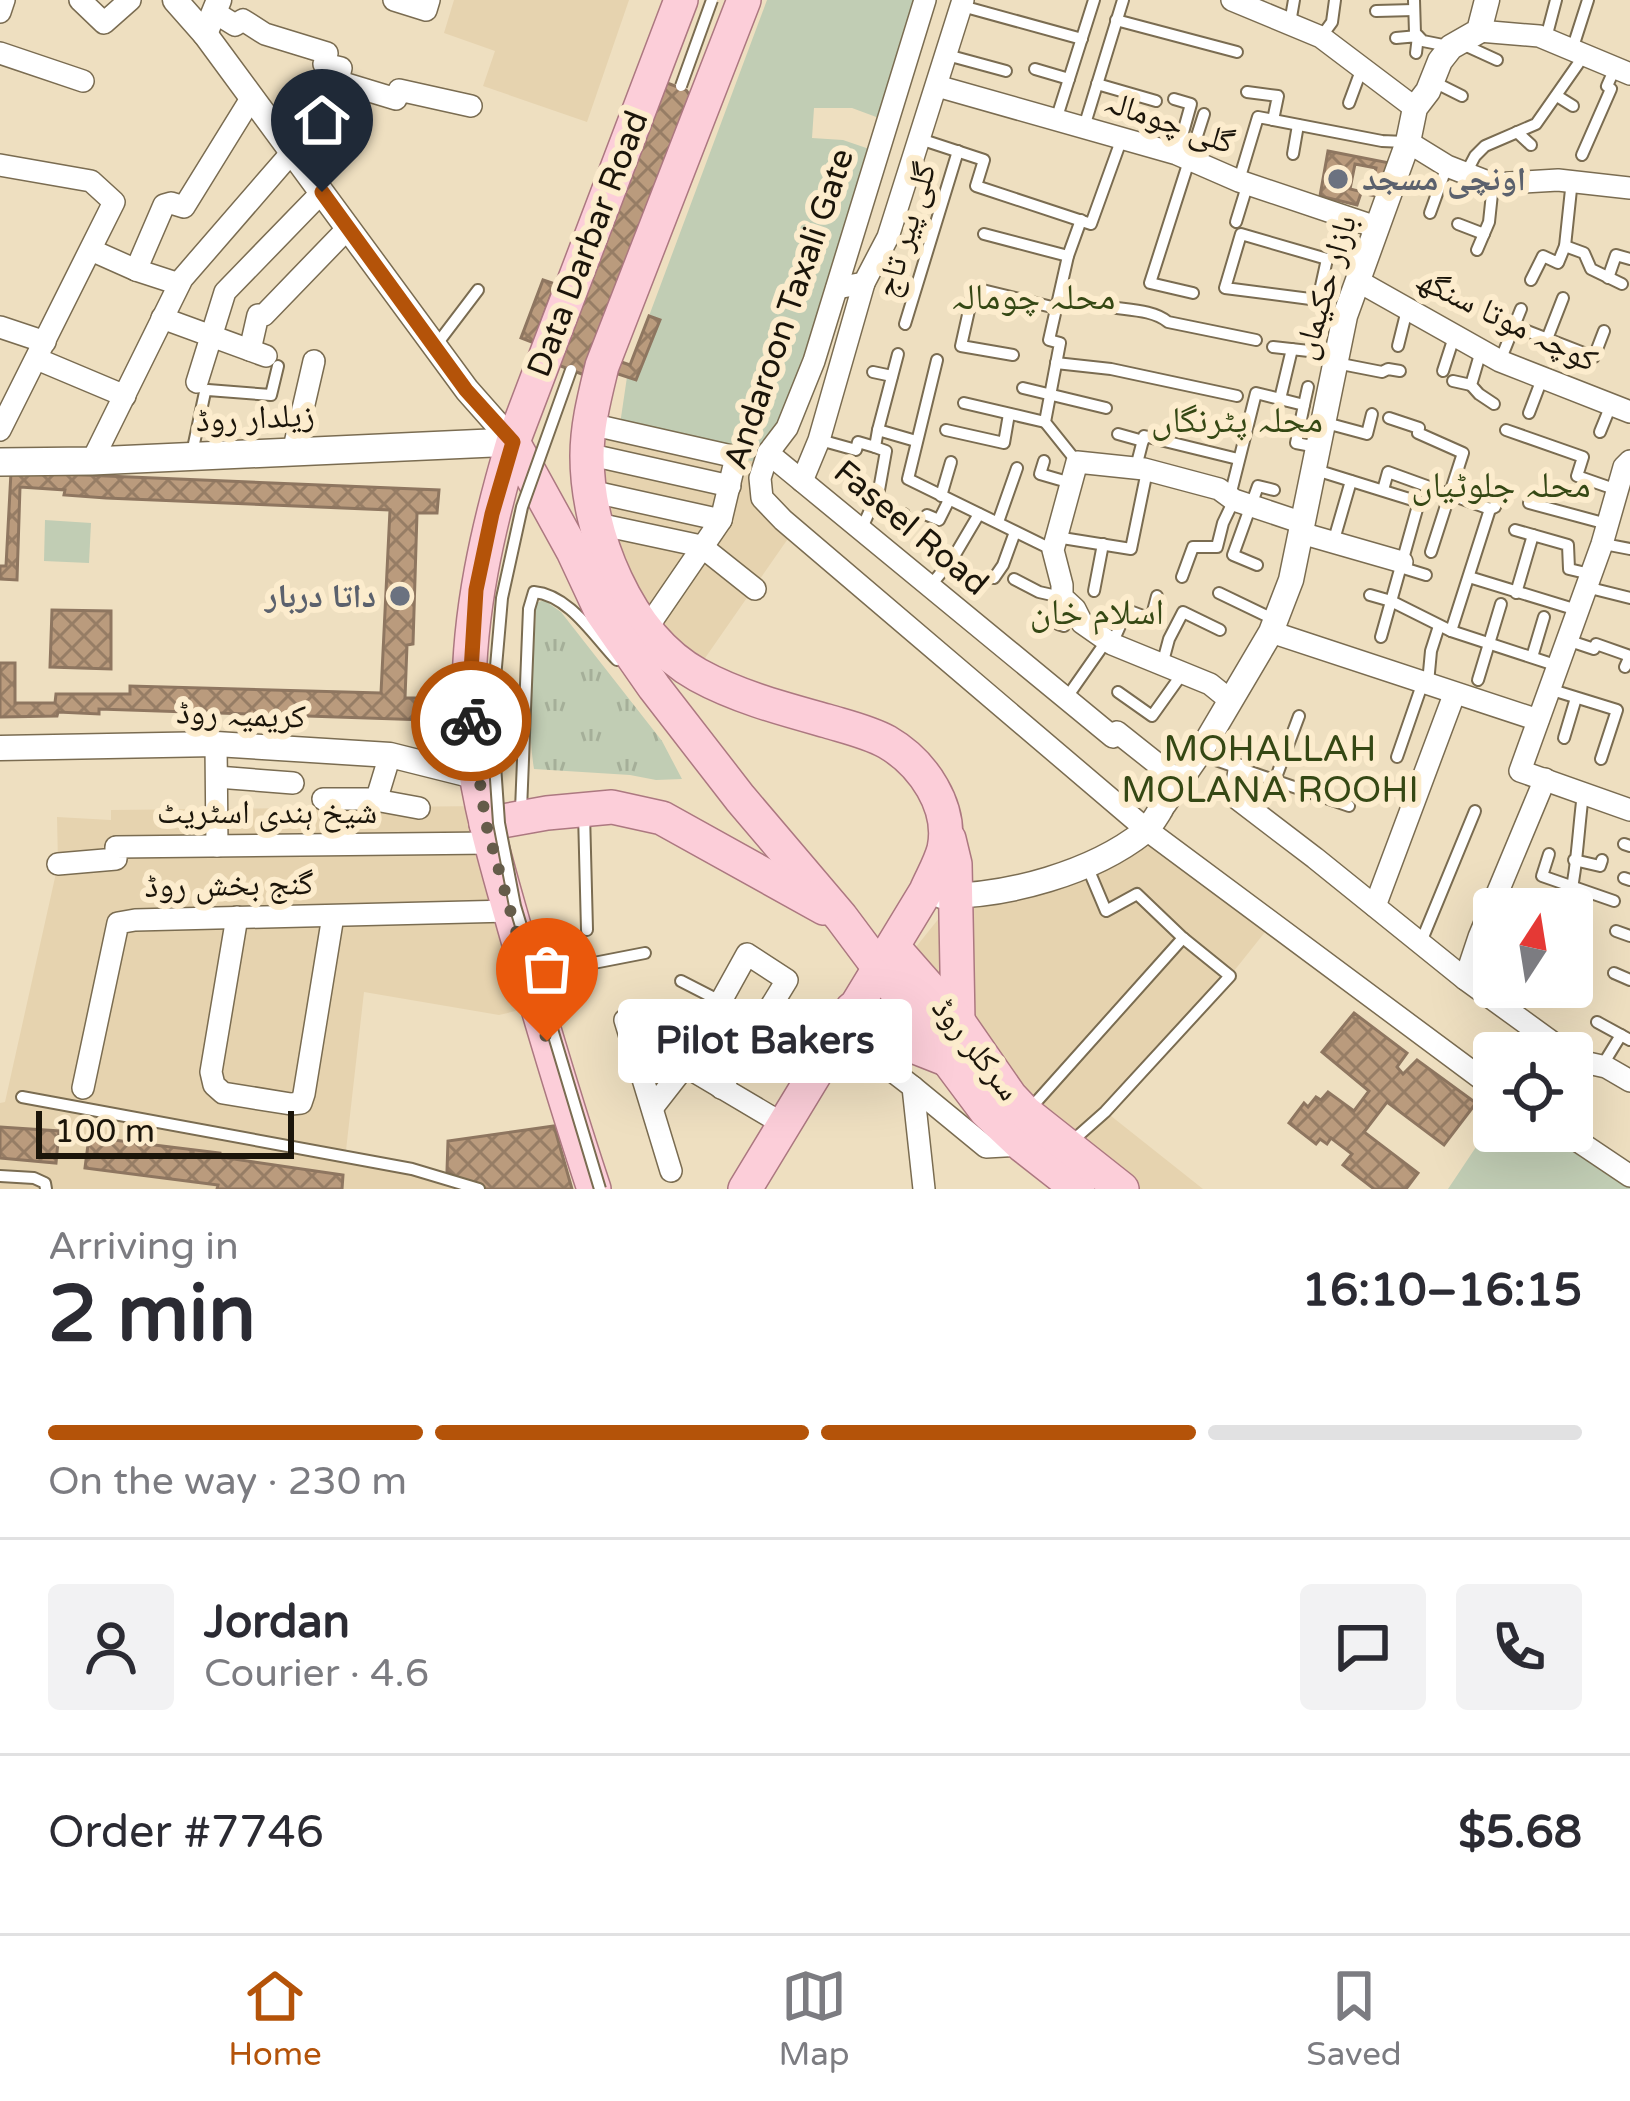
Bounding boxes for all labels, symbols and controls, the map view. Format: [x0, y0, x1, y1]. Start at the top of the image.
pin [271, 69, 373, 192]
street label: گلی چومالہ [1099, 82, 1240, 163]
icon: home [289, 87, 355, 153]
street label: Data Darbar Road [519, 106, 657, 382]
street label: Andaroon Taxali Gate [716, 144, 862, 474]
street label: گلی پیر تاج [867, 158, 945, 302]
place label: اونچی مسجد [1362, 160, 1526, 199]
marker: اونچی مسجد [1325, 166, 1351, 192]
street label: بازار حکیماں [1285, 210, 1365, 364]
street label: کوچہ موتا سنگھ [1411, 260, 1604, 380]
district label: محلہ چومالہ [951, 276, 1115, 319]
street label: زیلدار روڈ [195, 395, 315, 441]
district label: محلہ پٹرنگاں [1151, 399, 1323, 442]
street label: Faseel Road [826, 452, 996, 604]
district label: محلہ جلوٹیاں [1411, 464, 1591, 507]
place label: داتا دربار [263, 577, 376, 616]
marker: داتا دربار [387, 583, 413, 609]
district label: اسلام خان [1030, 591, 1164, 635]
courier [411, 661, 531, 781]
icon: bike [438, 688, 504, 754]
street label: کریمیہ روڈ [176, 693, 307, 737]
district label: MOHALLAH MOLANA ROOHI [1121, 728, 1419, 812]
street label: شیخ ہندی اسٹریٹ [157, 793, 377, 833]
street label: گنج بخش روڈ [144, 864, 314, 907]
north arrow [1473, 888, 1593, 1008]
map controls [1473, 888, 1593, 1152]
pin [496, 918, 598, 1041]
icon: bag [514, 936, 580, 1002]
street label: سرکلر روڈ [924, 989, 1028, 1109]
callout: Pilot Bakers [619, 999, 913, 1083]
text: Pilot Bakers [655, 1017, 875, 1064]
button: locate [1473, 1032, 1593, 1152]
scale bar [36, 1105, 294, 1158]
text: 100 m [54, 1112, 155, 1151]
text: Arriving in [48, 1223, 239, 1270]
text: 16:10–16:15 [1302, 1264, 1582, 1318]
text: 2 min [48, 1268, 256, 1362]
text: On the way · 230 m [48, 1458, 407, 1505]
button: person [48, 1584, 174, 1710]
button: chat [1300, 1584, 1426, 1710]
button: phone [1456, 1584, 1582, 1710]
text: Jordan [204, 1596, 350, 1650]
text: Courier · 4.6 [204, 1650, 429, 1697]
text: Order #7746 [48, 1806, 324, 1860]
text: $5.68 [1458, 1806, 1582, 1860]
tab: Home [228, 1963, 322, 2074]
tab: Map [778, 1963, 850, 2074]
tab: Saved [1306, 1963, 1402, 2074]

